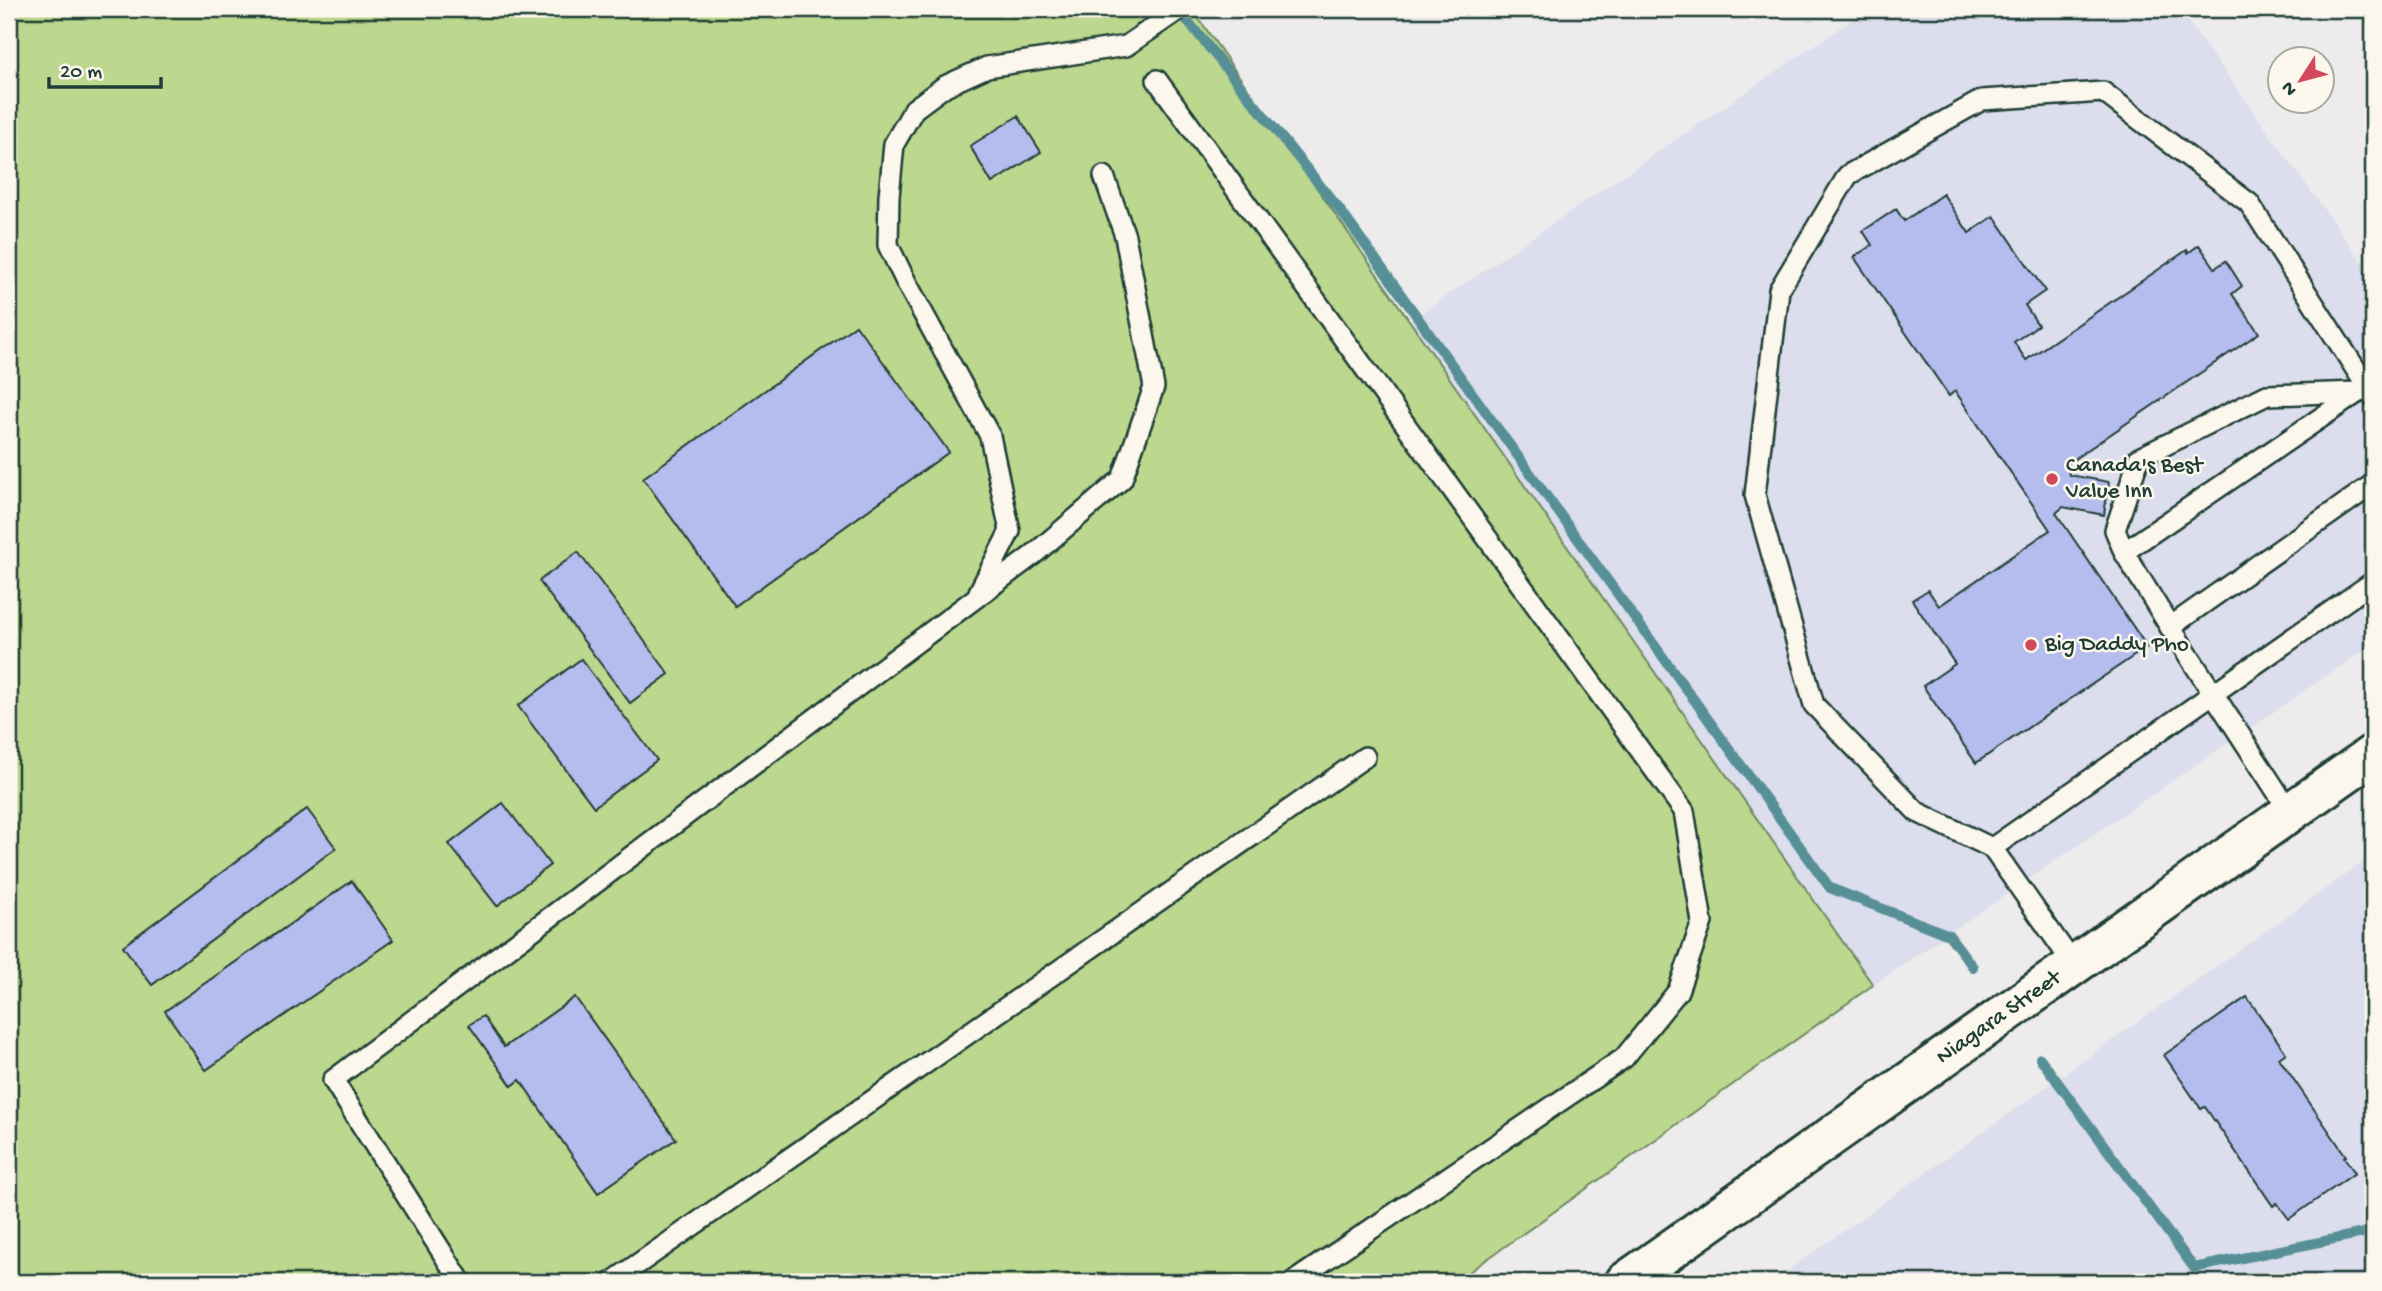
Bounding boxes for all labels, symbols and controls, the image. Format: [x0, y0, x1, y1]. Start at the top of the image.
scale bar [49, 46, 161, 90]
north arrow [2266, 46, 2336, 116]
text: 20 m [60, 61, 102, 86]
text: N [2277, 76, 2303, 100]
place label: Canada's Best Value Inn [2065, 453, 2204, 506]
marker: Canada's Best Value Inn [2044, 471, 2060, 487]
place label: Big Daddy Pho [2044, 632, 2189, 659]
marker: Big Daddy Pho [2023, 637, 2039, 653]
street label: Niagara Street [1931, 964, 2068, 1071]

